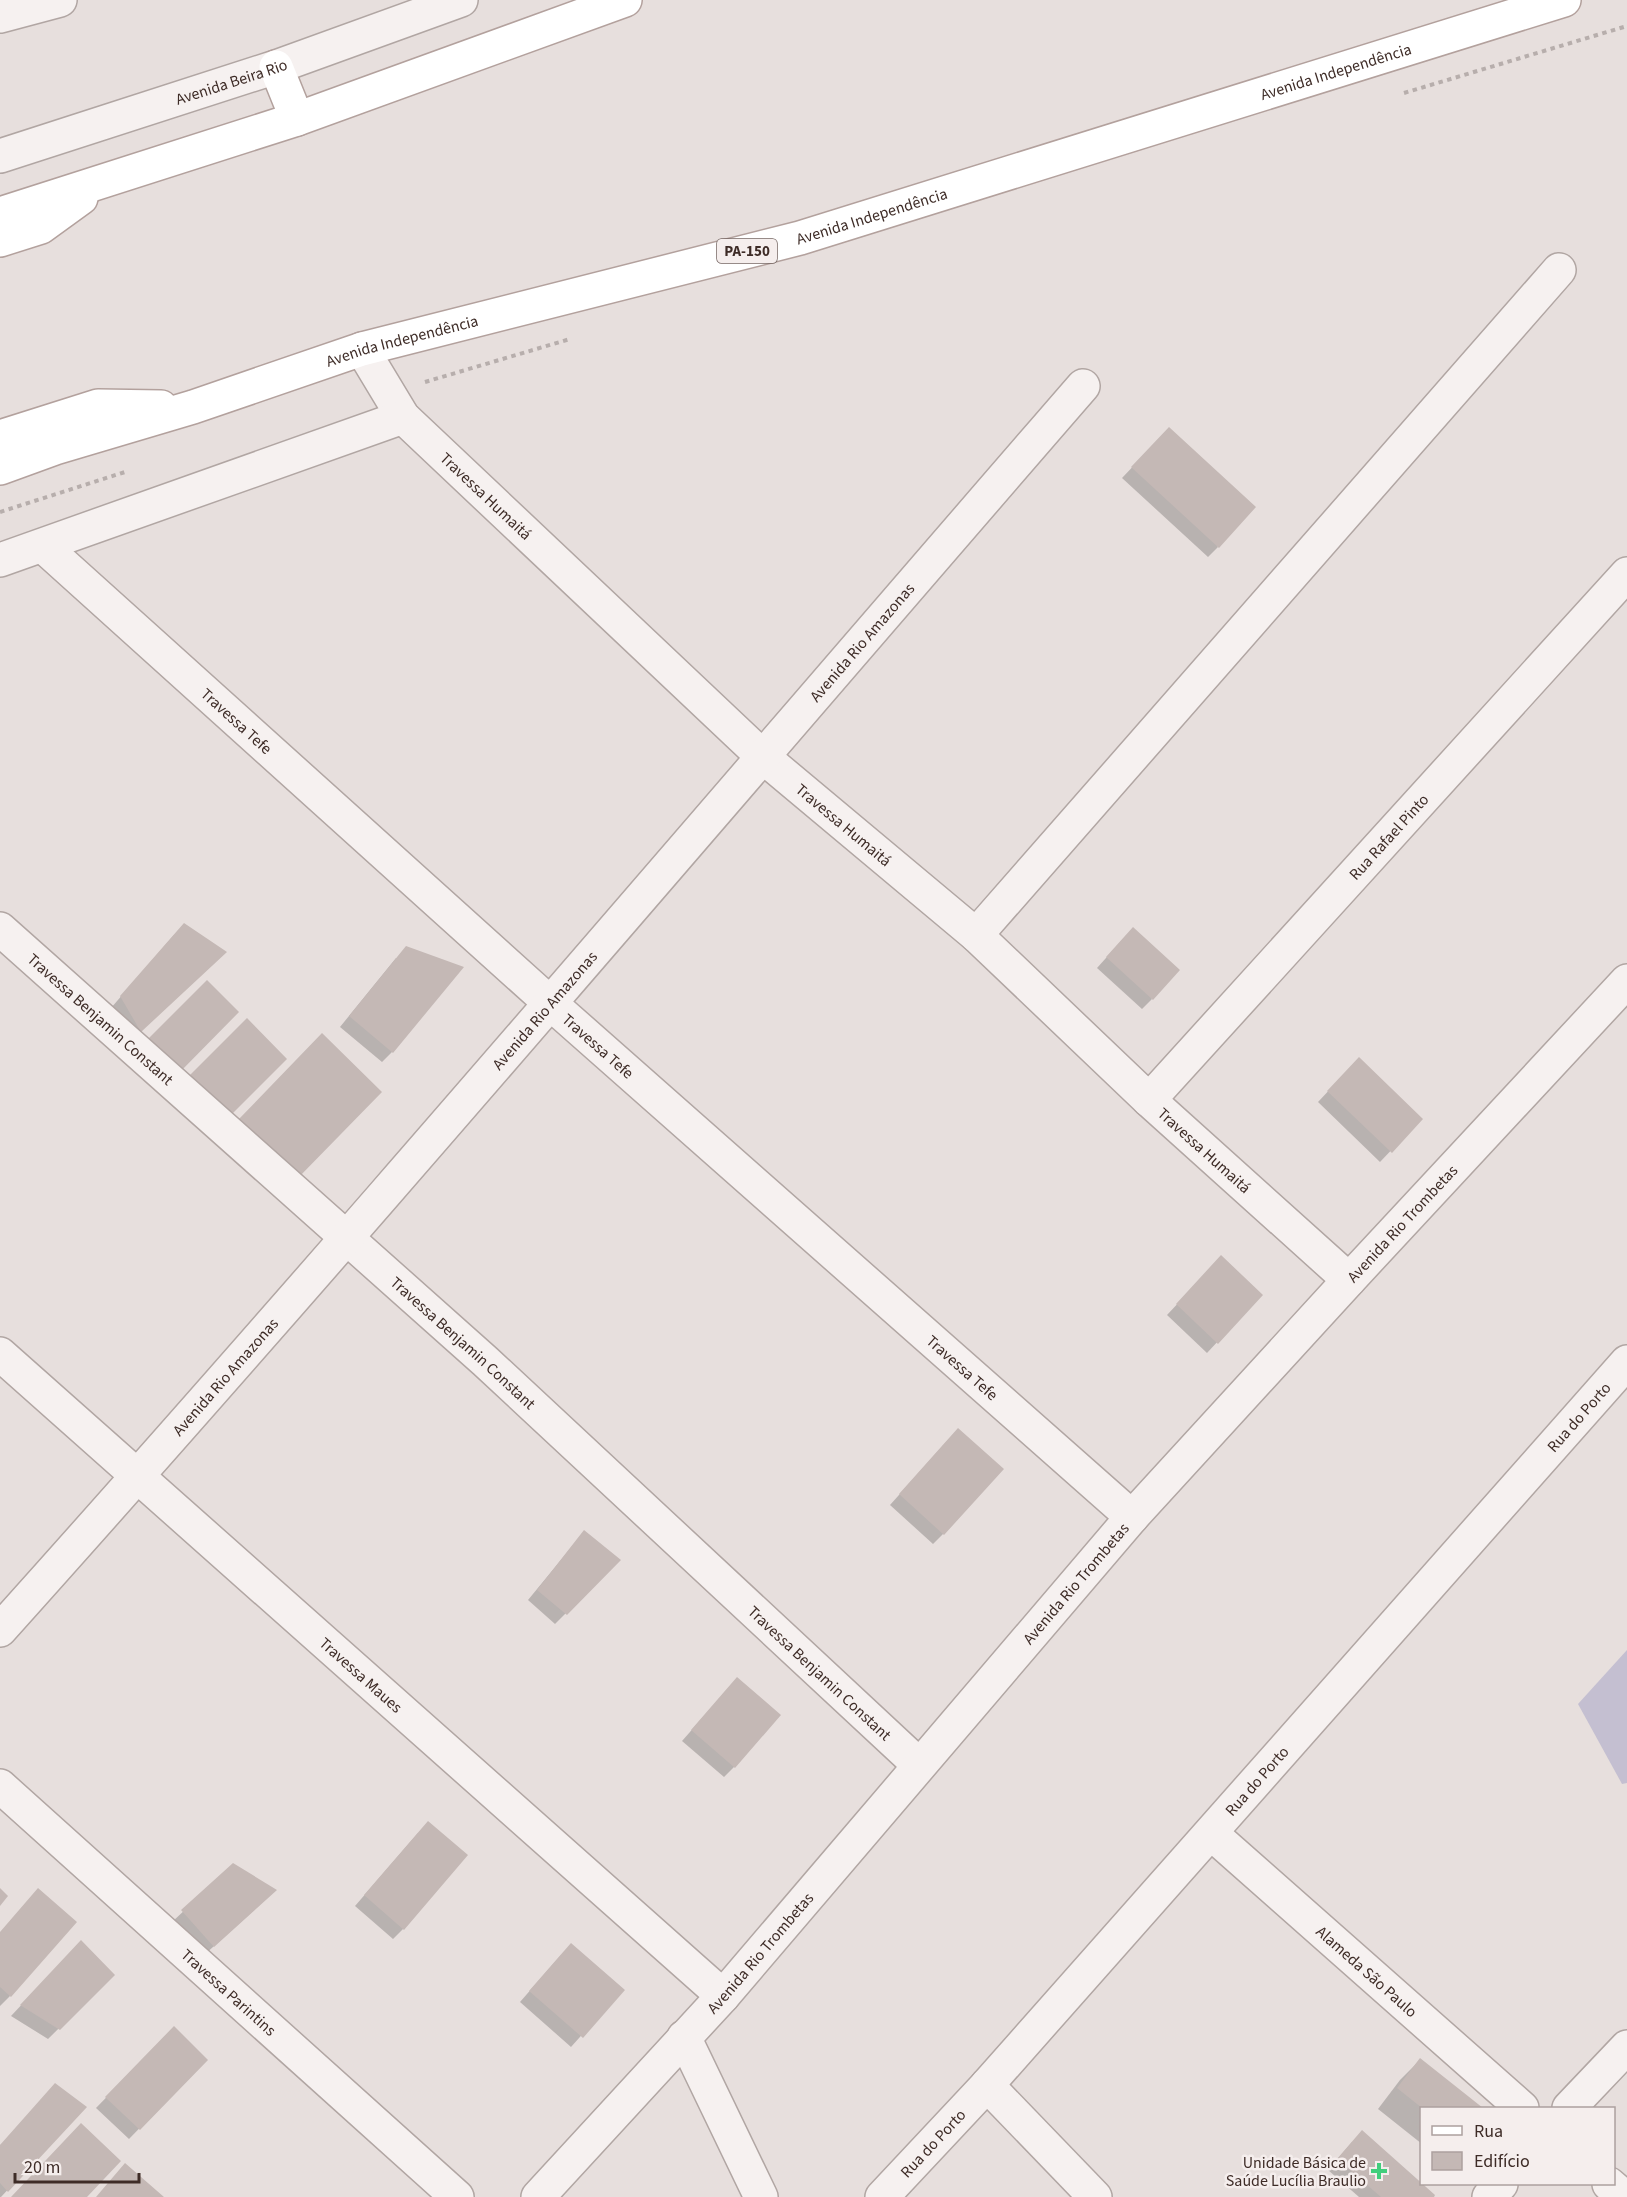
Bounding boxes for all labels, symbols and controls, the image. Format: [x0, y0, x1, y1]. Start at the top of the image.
street label: Avenida Independência [1258, 38, 1414, 106]
street label: Avenida Beira Rio [173, 54, 291, 111]
street label: Avenida Independência [794, 183, 950, 251]
road number: PA-150 [717, 239, 777, 263]
street label: Avenida Independência [323, 310, 481, 373]
street label: Travessa Humaitá [435, 448, 536, 545]
street label: Avenida Rio Amazonas [805, 578, 920, 707]
street label: Travessa Tefe [196, 683, 277, 760]
street label: Travessa Humaitá [791, 779, 896, 872]
street label: Rua Rafael Pinto [1344, 789, 1434, 885]
street label: Avenida Rio Amazonas [487, 946, 603, 1075]
street label: Travessa Benjamin Constant [22, 949, 178, 1091]
street label: Travessa Tefe [557, 1009, 638, 1084]
street label: Travessa Humaitá [1152, 1103, 1255, 1199]
street label: Avenida Rio Trombetas [1342, 1160, 1463, 1288]
street label: Travessa Benjamin Constant [385, 1272, 540, 1415]
street label: Avenida Rio Amazonas [168, 1313, 284, 1441]
street label: Travessa Tefe [921, 1330, 1003, 1406]
street label: Rua do Porto [1542, 1378, 1616, 1457]
street label: Avenida Rio Trombetas [1018, 1518, 1135, 1649]
street label: Travessa Benjamin Constant [743, 1601, 896, 1746]
street label: Travessa Maues [314, 1633, 407, 1718]
street label: Rua do Porto [1220, 1742, 1294, 1821]
street label: Avenida Rio Trombetas [702, 1888, 819, 2019]
street label: Alameda São Paulo [1311, 1921, 1422, 2023]
street label: Travessa Parintins [176, 1944, 281, 2041]
street label: Rua do Porto [896, 2105, 971, 2183]
legend [1420, 2107, 1615, 2185]
text: Rua [1474, 2119, 1503, 2144]
scale bar [15, 2146, 140, 2184]
text: Edifício [1474, 2149, 1530, 2174]
place label: Unidade Básica de Saúde Lucília Braulio [1226, 2152, 1366, 2192]
text: 20 m [24, 2155, 60, 2180]
marker: Unidade Básica de Saúde Lucília Braulio [1370, 2162, 1388, 2180]

